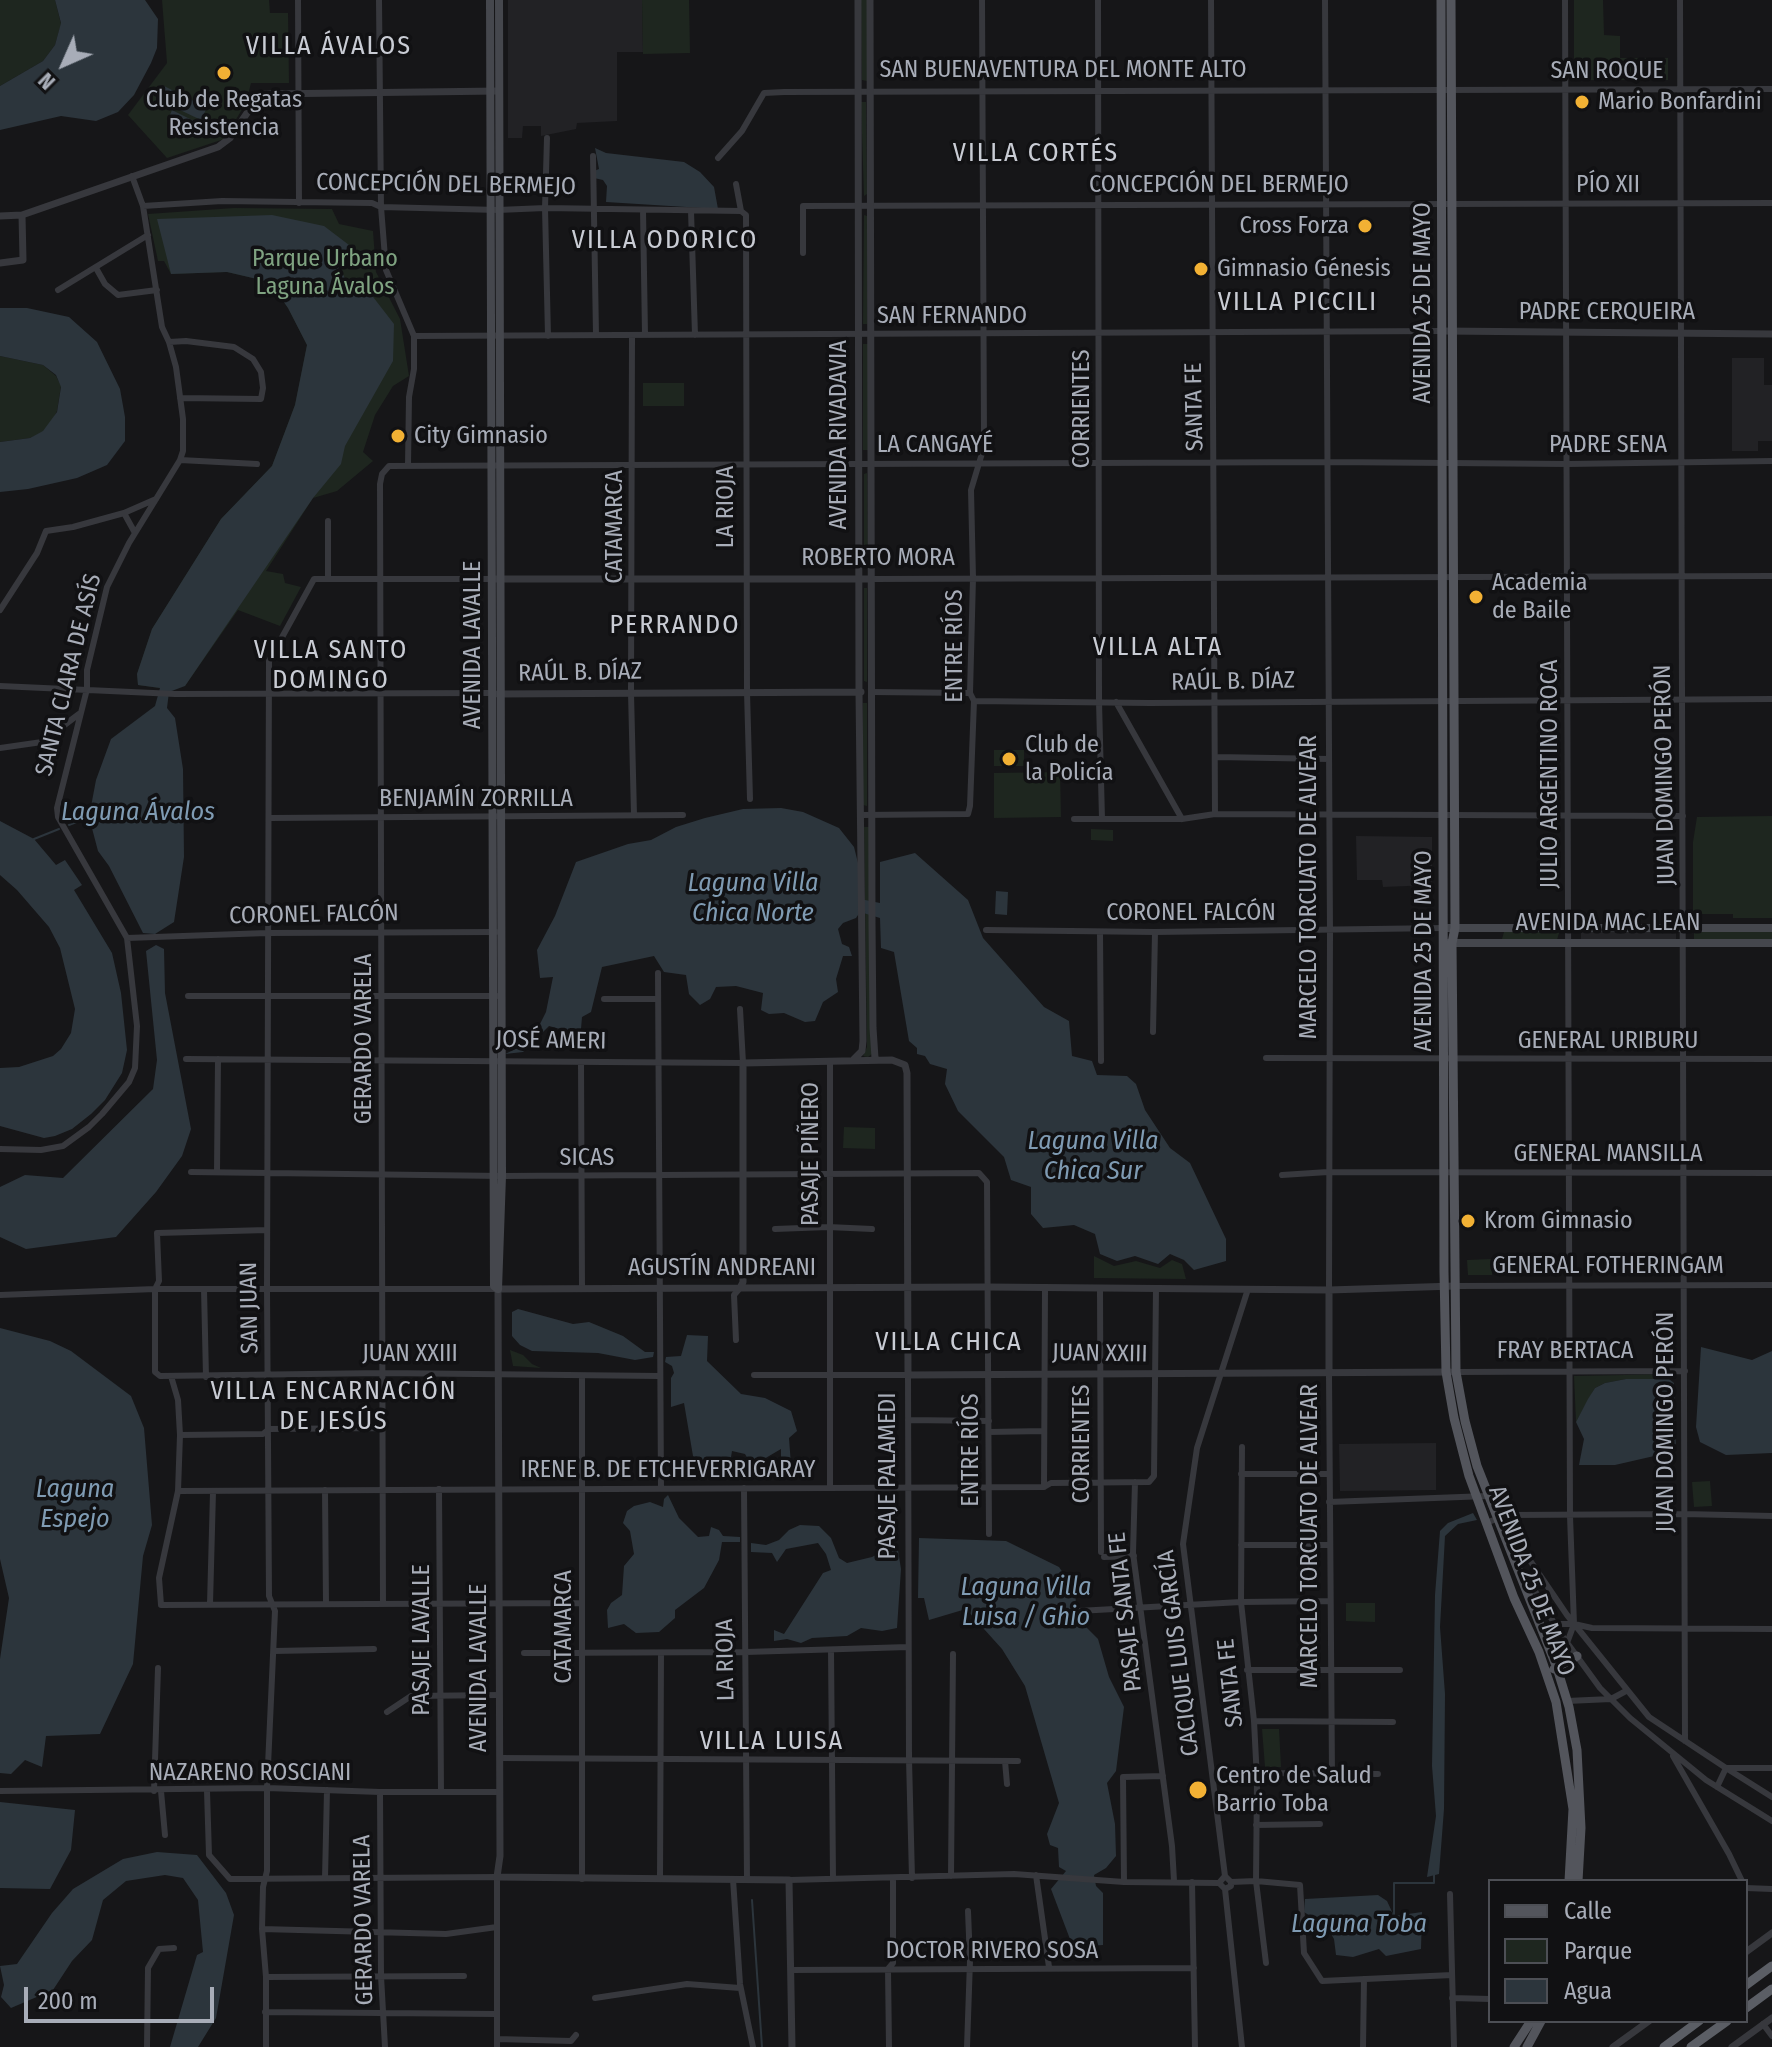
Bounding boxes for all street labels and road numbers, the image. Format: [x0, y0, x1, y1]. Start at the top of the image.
street label: SAN BUENAVENTURA DEL MONTE ALTO [879, 56, 1247, 84]
street label: SAN ROQUE [1551, 57, 1663, 85]
street label: CONCEPCIÓN DEL BERMEJO [316, 168, 576, 202]
street label: CONCEPCIÓN DEL BERMEJO [1089, 171, 1349, 199]
street label: PÍO XII [1576, 171, 1640, 199]
street label: AVENIDA 25 DE MAYO [1409, 202, 1437, 404]
street label: PADRE CERQUEIRA [1519, 298, 1695, 326]
street label: SAN FERNANDO [877, 302, 1027, 330]
street label: AVENIDA RIVADAVIA [825, 340, 853, 530]
street label: CORRIENTES [1068, 349, 1096, 469]
street label: SANTA FE [1180, 362, 1210, 452]
street label: LA CANGAYÉ [877, 431, 993, 459]
street label: PADRE SENA [1549, 431, 1667, 459]
street label: LA RIOJA [712, 466, 740, 548]
street label: CATAMARCA [601, 470, 629, 584]
street label: ROBERTO MORA [801, 544, 955, 572]
street label: AVENIDA LAVALLE [459, 561, 487, 729]
street label: SANTA CLARA DE ASÍS [30, 571, 108, 779]
street label: ENTRE RÍOS [941, 589, 969, 703]
street label: RAÚL B. DÍAZ [518, 658, 642, 688]
street label: JULIO ARGENTINO ROCA [1536, 660, 1564, 888]
street label: JUAN DOMINGO PERÓN [1649, 664, 1681, 886]
street label: RAÚL B. DÍAZ [1171, 667, 1295, 697]
street label: MARCELO TORCUATO DE ALVEAR [1295, 735, 1323, 1039]
street label: BENJAMÍN ZORRILLA [379, 785, 573, 813]
street label: AVENIDA 25 DE MAYO [1410, 850, 1438, 1052]
street label: CORONEL FALCÓN [229, 899, 399, 931]
street label: CORONEL FALCÓN [1106, 899, 1276, 927]
street label: AVENIDA MAC LEAN [1516, 909, 1700, 937]
street label: GERARDO VARELA [350, 954, 378, 1124]
street label: JOSÉ AMERI [495, 1026, 607, 1056]
street label: GENERAL URIBURU [1518, 1027, 1698, 1055]
street label: PASAJE PIÑERO [797, 1082, 825, 1226]
street label: GENERAL MANSILLA [1513, 1140, 1703, 1168]
street label: SICAS [560, 1144, 614, 1172]
street label: GENERAL FOTHERINGAM [1492, 1252, 1724, 1280]
street label: AGUSTÍN ANDREANI [628, 1254, 816, 1282]
street label: SAN JUAN [235, 1262, 265, 1354]
street label: JUAN DOMINGO PERÓN [1652, 1312, 1680, 1532]
street label: FRAY BERTACA [1497, 1337, 1633, 1365]
street label: JUAN XXIII [1052, 1339, 1148, 1369]
street label: JUAN XXIII [362, 1340, 458, 1368]
street label: CORRIENTES [1068, 1384, 1096, 1504]
street label: MARCELO TORCUATO DE ALVEAR [1296, 1384, 1324, 1688]
street label: PASAJE PALAMEDI [874, 1392, 902, 1560]
street label: ENTRE RÍOS [957, 1393, 985, 1507]
street label: IRENE B. DE ETCHEVERRIGARAY [520, 1456, 816, 1484]
street label: AVENIDA 25 DE MAYO [1481, 1482, 1581, 1680]
street label: PASAJE SANTA FE [1103, 1531, 1149, 1693]
street label: CACIQUE LUIS GARCÍA [1152, 1548, 1206, 1758]
street label: PASAJE LAVALLE [408, 1564, 436, 1716]
street label: CATAMARCA [550, 1570, 578, 1684]
street label: AVENIDA LAVALLE [465, 1584, 493, 1752]
street label: LA RIOJA [711, 1619, 741, 1701]
street label: SANTA FE [1212, 1637, 1250, 1729]
street label: NAZARENO ROSCIANI [149, 1759, 351, 1787]
street label: GERARDO VARELA [348, 1834, 380, 2006]
street label: DOCTOR RIVERO SOSA [886, 1937, 1098, 1965]

